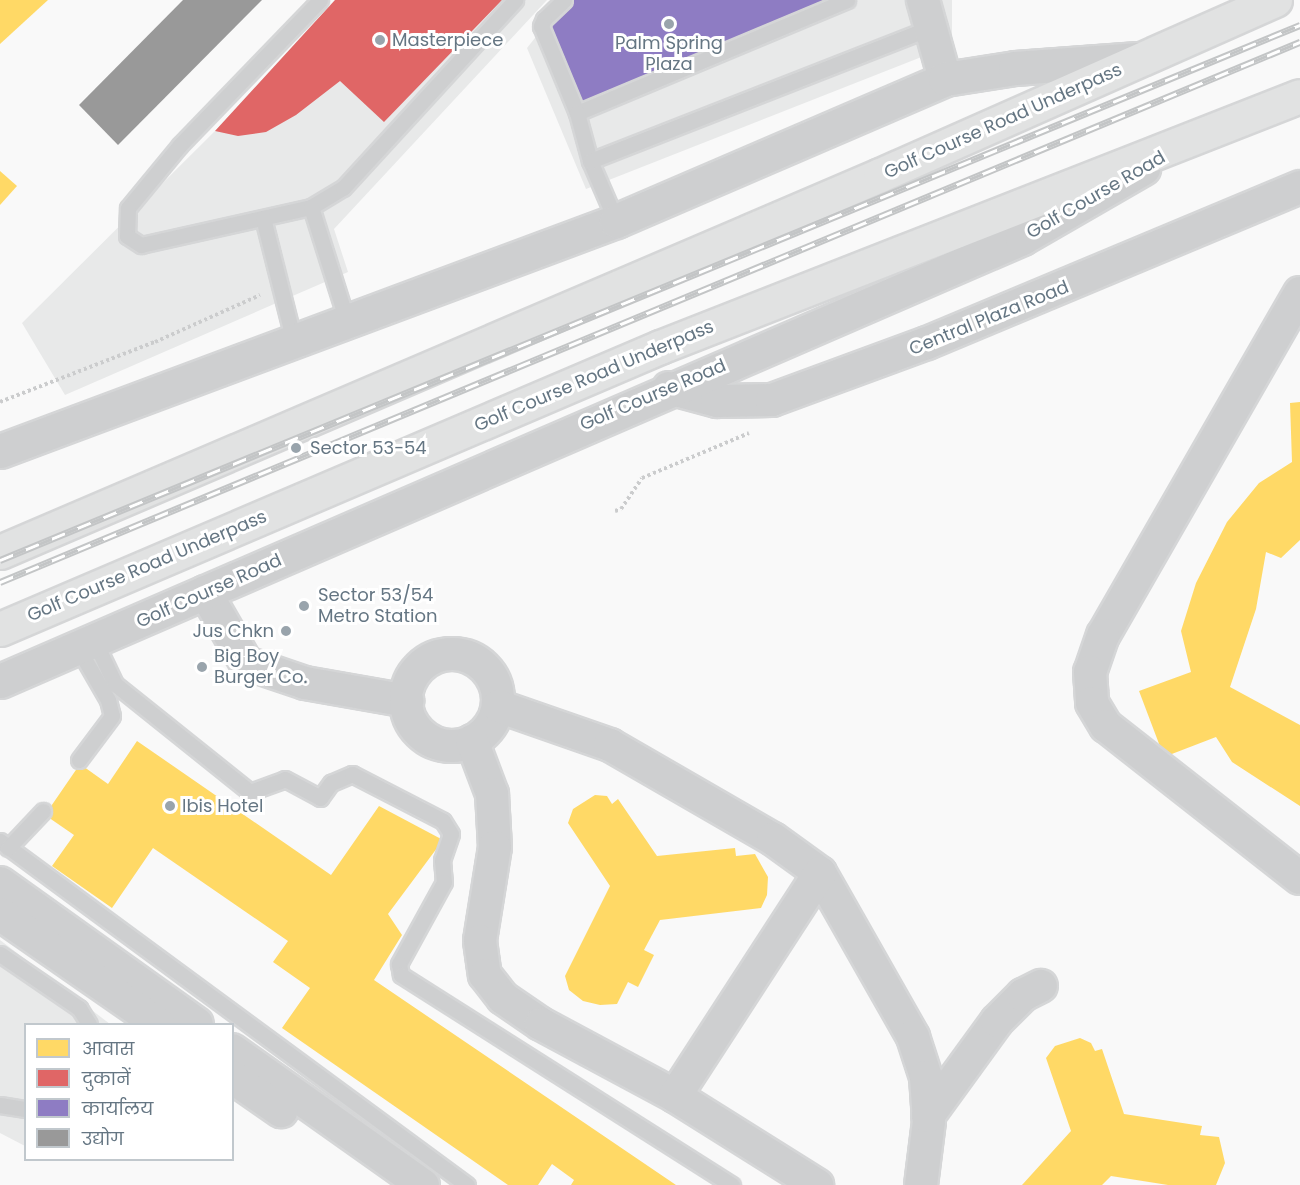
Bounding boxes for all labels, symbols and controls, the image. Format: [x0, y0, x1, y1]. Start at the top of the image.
marker: Palm Spring Plaza [662, 17, 676, 31]
place label: Masterpiece [392, 29, 503, 51]
marker: Masterpiece [373, 33, 387, 47]
place label: Palm Spring Plaza [615, 33, 723, 76]
street label: Golf Course Road Underpass [881, 59, 1125, 183]
street label: Golf Course Road [1023, 147, 1169, 243]
street label: Central Plaza Road [906, 276, 1072, 360]
street label: Golf Course Road Underpass [471, 316, 717, 436]
street label: Golf Course Road [577, 354, 729, 436]
place label: Sector 53-54 [310, 437, 427, 459]
marker: Sector 53-54 [287, 439, 305, 457]
street label: Golf Course Road Underpass [24, 506, 270, 626]
street label: Golf Course Road [133, 549, 285, 633]
place label: Sector 53/54 Metro Station [318, 585, 438, 628]
marker: Sector 53/54 Metro Station [295, 597, 313, 615]
place label: Jus Chkn [193, 620, 274, 642]
marker: Jus Chkn [279, 624, 293, 638]
place label: Big Boy Burger Co. [214, 646, 307, 688]
marker: Big Boy Burger Co. [195, 660, 209, 674]
place label: Ibis Hotel [182, 795, 263, 817]
marker: Ibis Hotel [163, 799, 177, 813]
legend [24, 1023, 234, 1161]
text: आवास [82, 1036, 134, 1061]
text: दुकानें [82, 1066, 130, 1091]
text: कार्यालय [82, 1096, 153, 1121]
text: उद्योग [82, 1126, 124, 1151]

